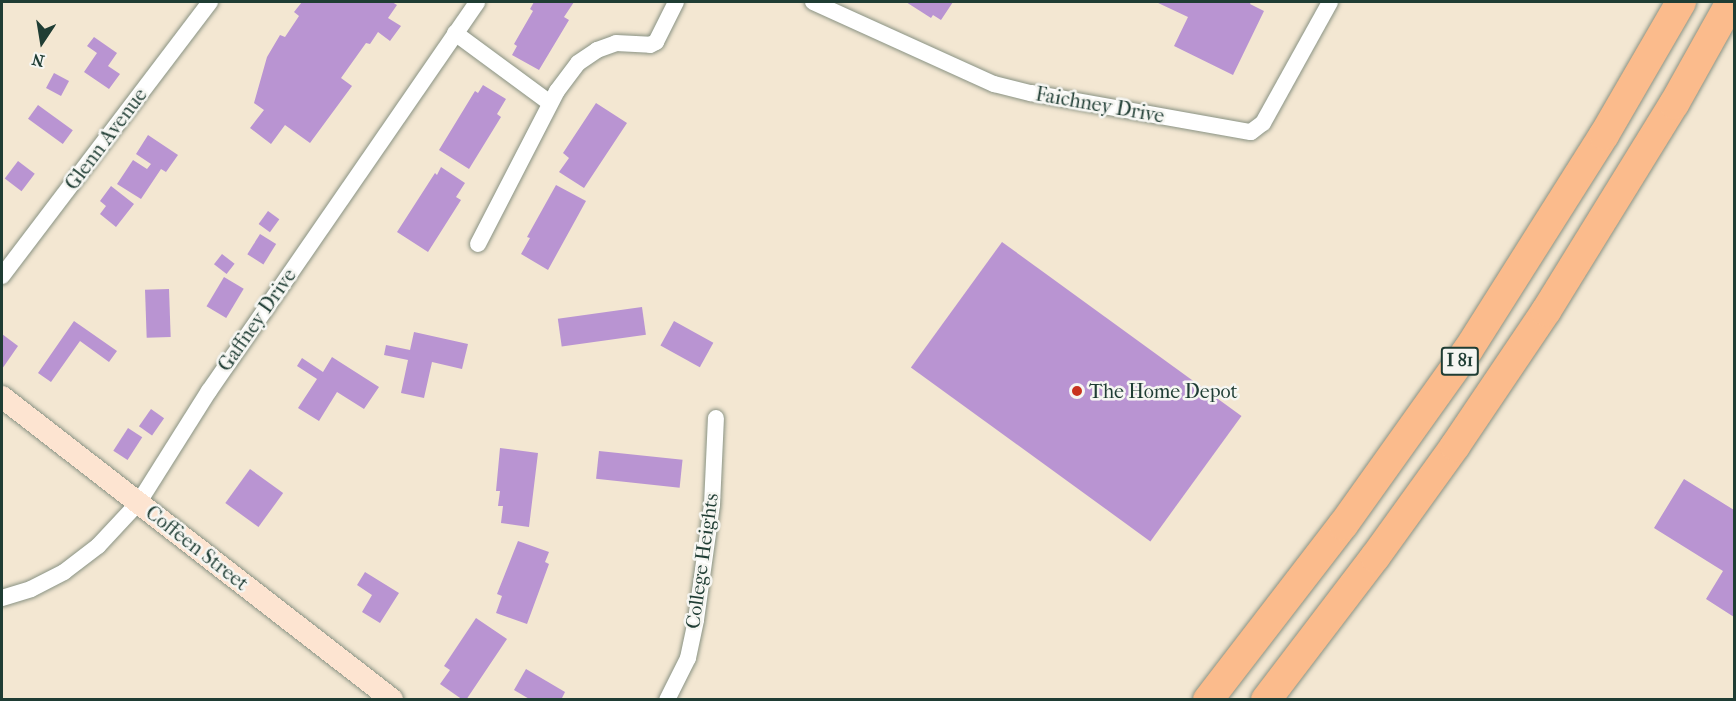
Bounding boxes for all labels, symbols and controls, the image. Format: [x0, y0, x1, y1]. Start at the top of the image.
north arrow [12, 12, 72, 72]
text: N [30, 50, 46, 71]
street label: Faichney Drive [1034, 82, 1166, 128]
street label: Glenn Avenue [60, 83, 152, 195]
street label: Gaffney Drive [213, 264, 301, 376]
road number: I 81 [1440, 346, 1480, 376]
place label: The Home Depot [1089, 379, 1238, 403]
marker: The Home Depot [1070, 384, 1084, 398]
street label: College Heights [681, 492, 723, 630]
street label: Coffeen Street [141, 500, 253, 596]

